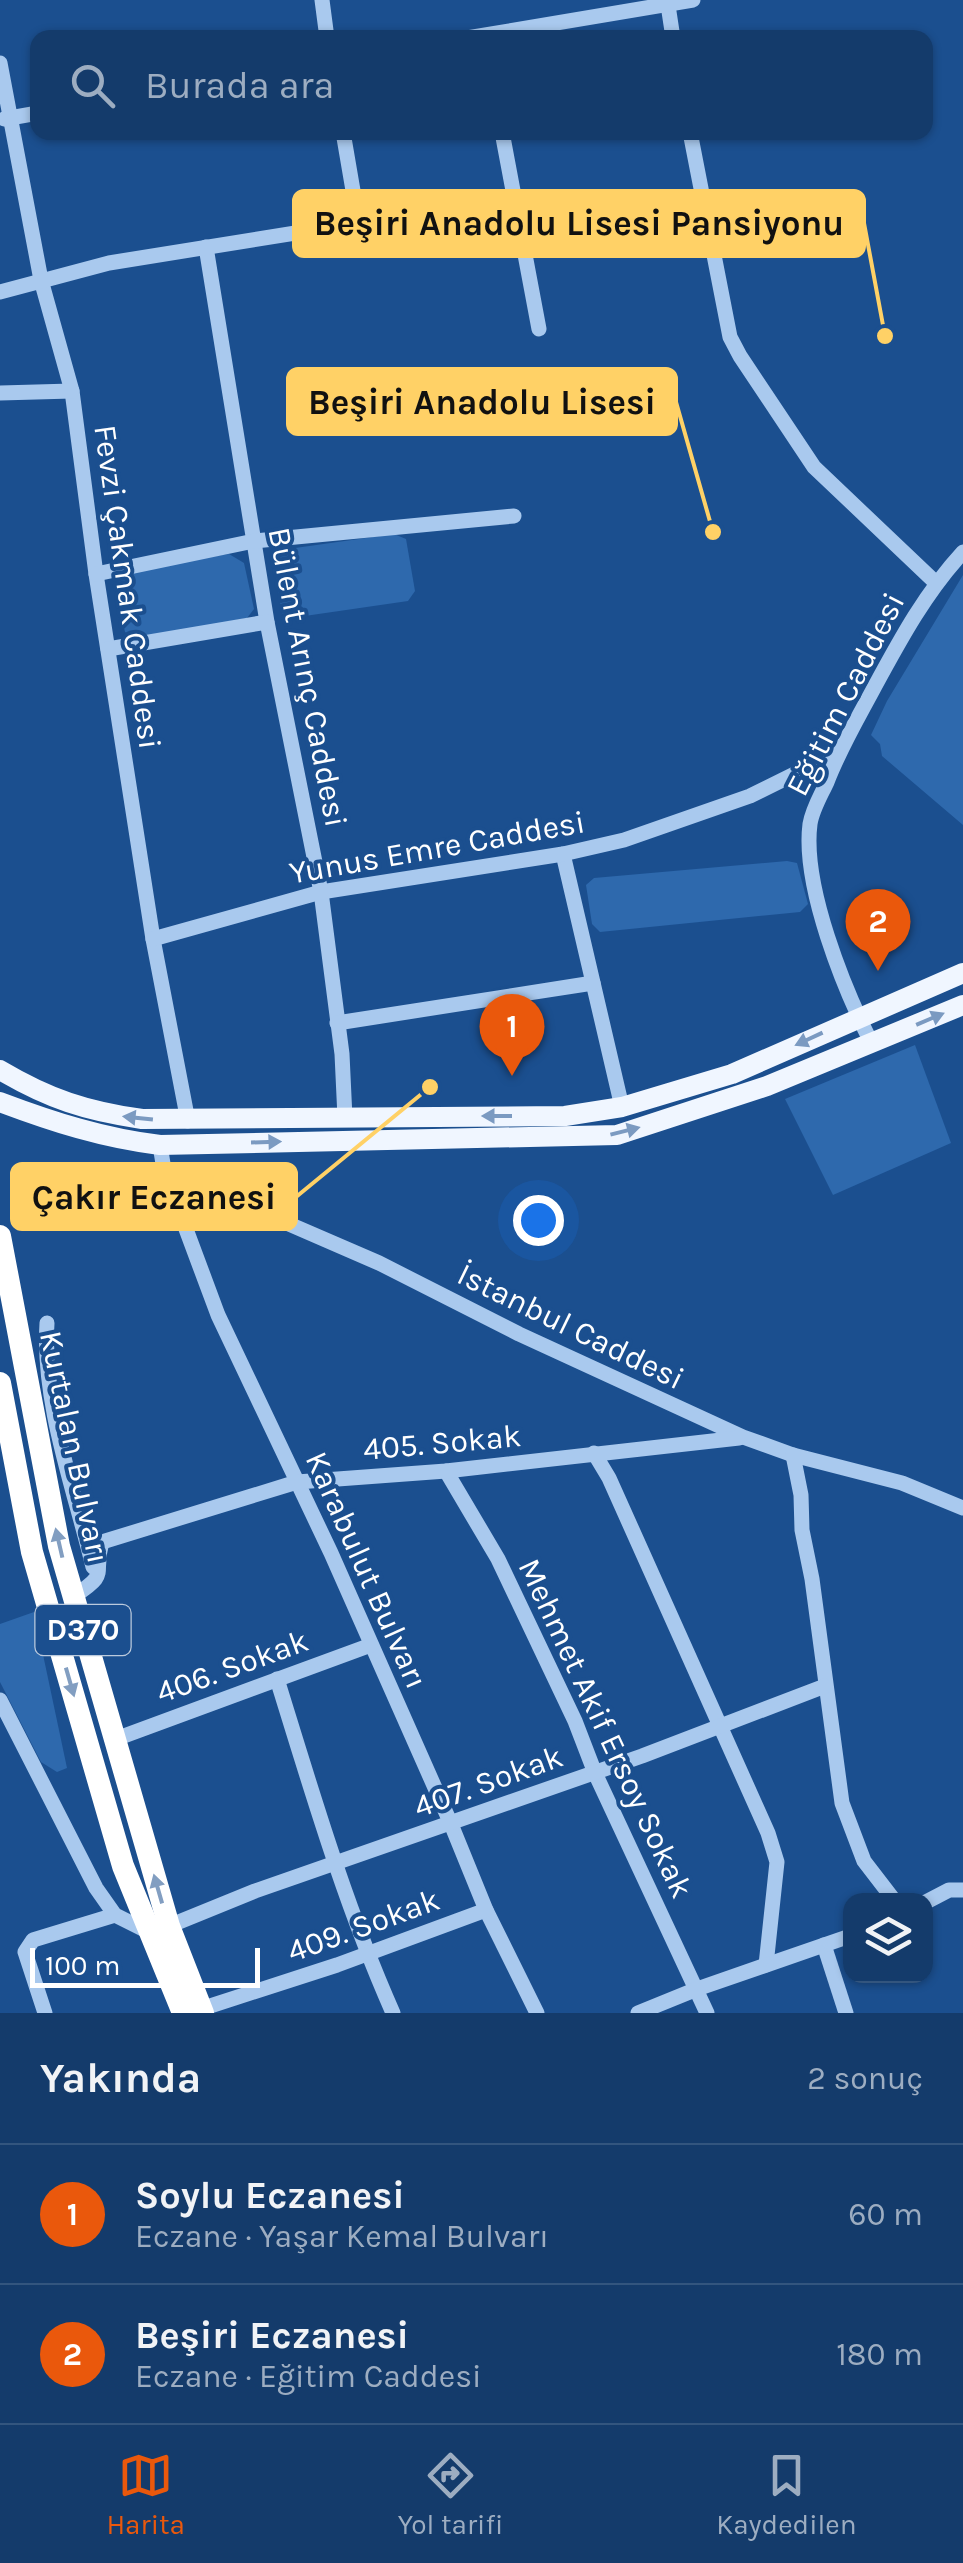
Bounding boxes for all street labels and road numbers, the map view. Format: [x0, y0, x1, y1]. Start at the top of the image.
street label: Fevzi Çakmak Caddesi [86, 423, 169, 752]
street label: Bülent Arınç Caddesi [260, 524, 355, 830]
street label: Eğitim Caddesi [778, 587, 912, 802]
street label: Yunus Emre Caddesi [286, 803, 588, 892]
street label: İstanbul Caddesi [451, 1256, 690, 1397]
street label: Kurtalan Bulvarı [32, 1328, 117, 1567]
street label: 405. Sokak [361, 1417, 523, 1468]
street label: Karabulut Bulvarı [298, 1446, 435, 1694]
street label: Mehmet Akif Ersoy Sokak [511, 1553, 701, 1904]
road number: D370 [36, 1605, 130, 1655]
street label: 406. Sokak [151, 1622, 313, 1711]
street label: 407. Sokak [409, 1737, 568, 1825]
street label: 409. Sokak [282, 1881, 444, 1970]

